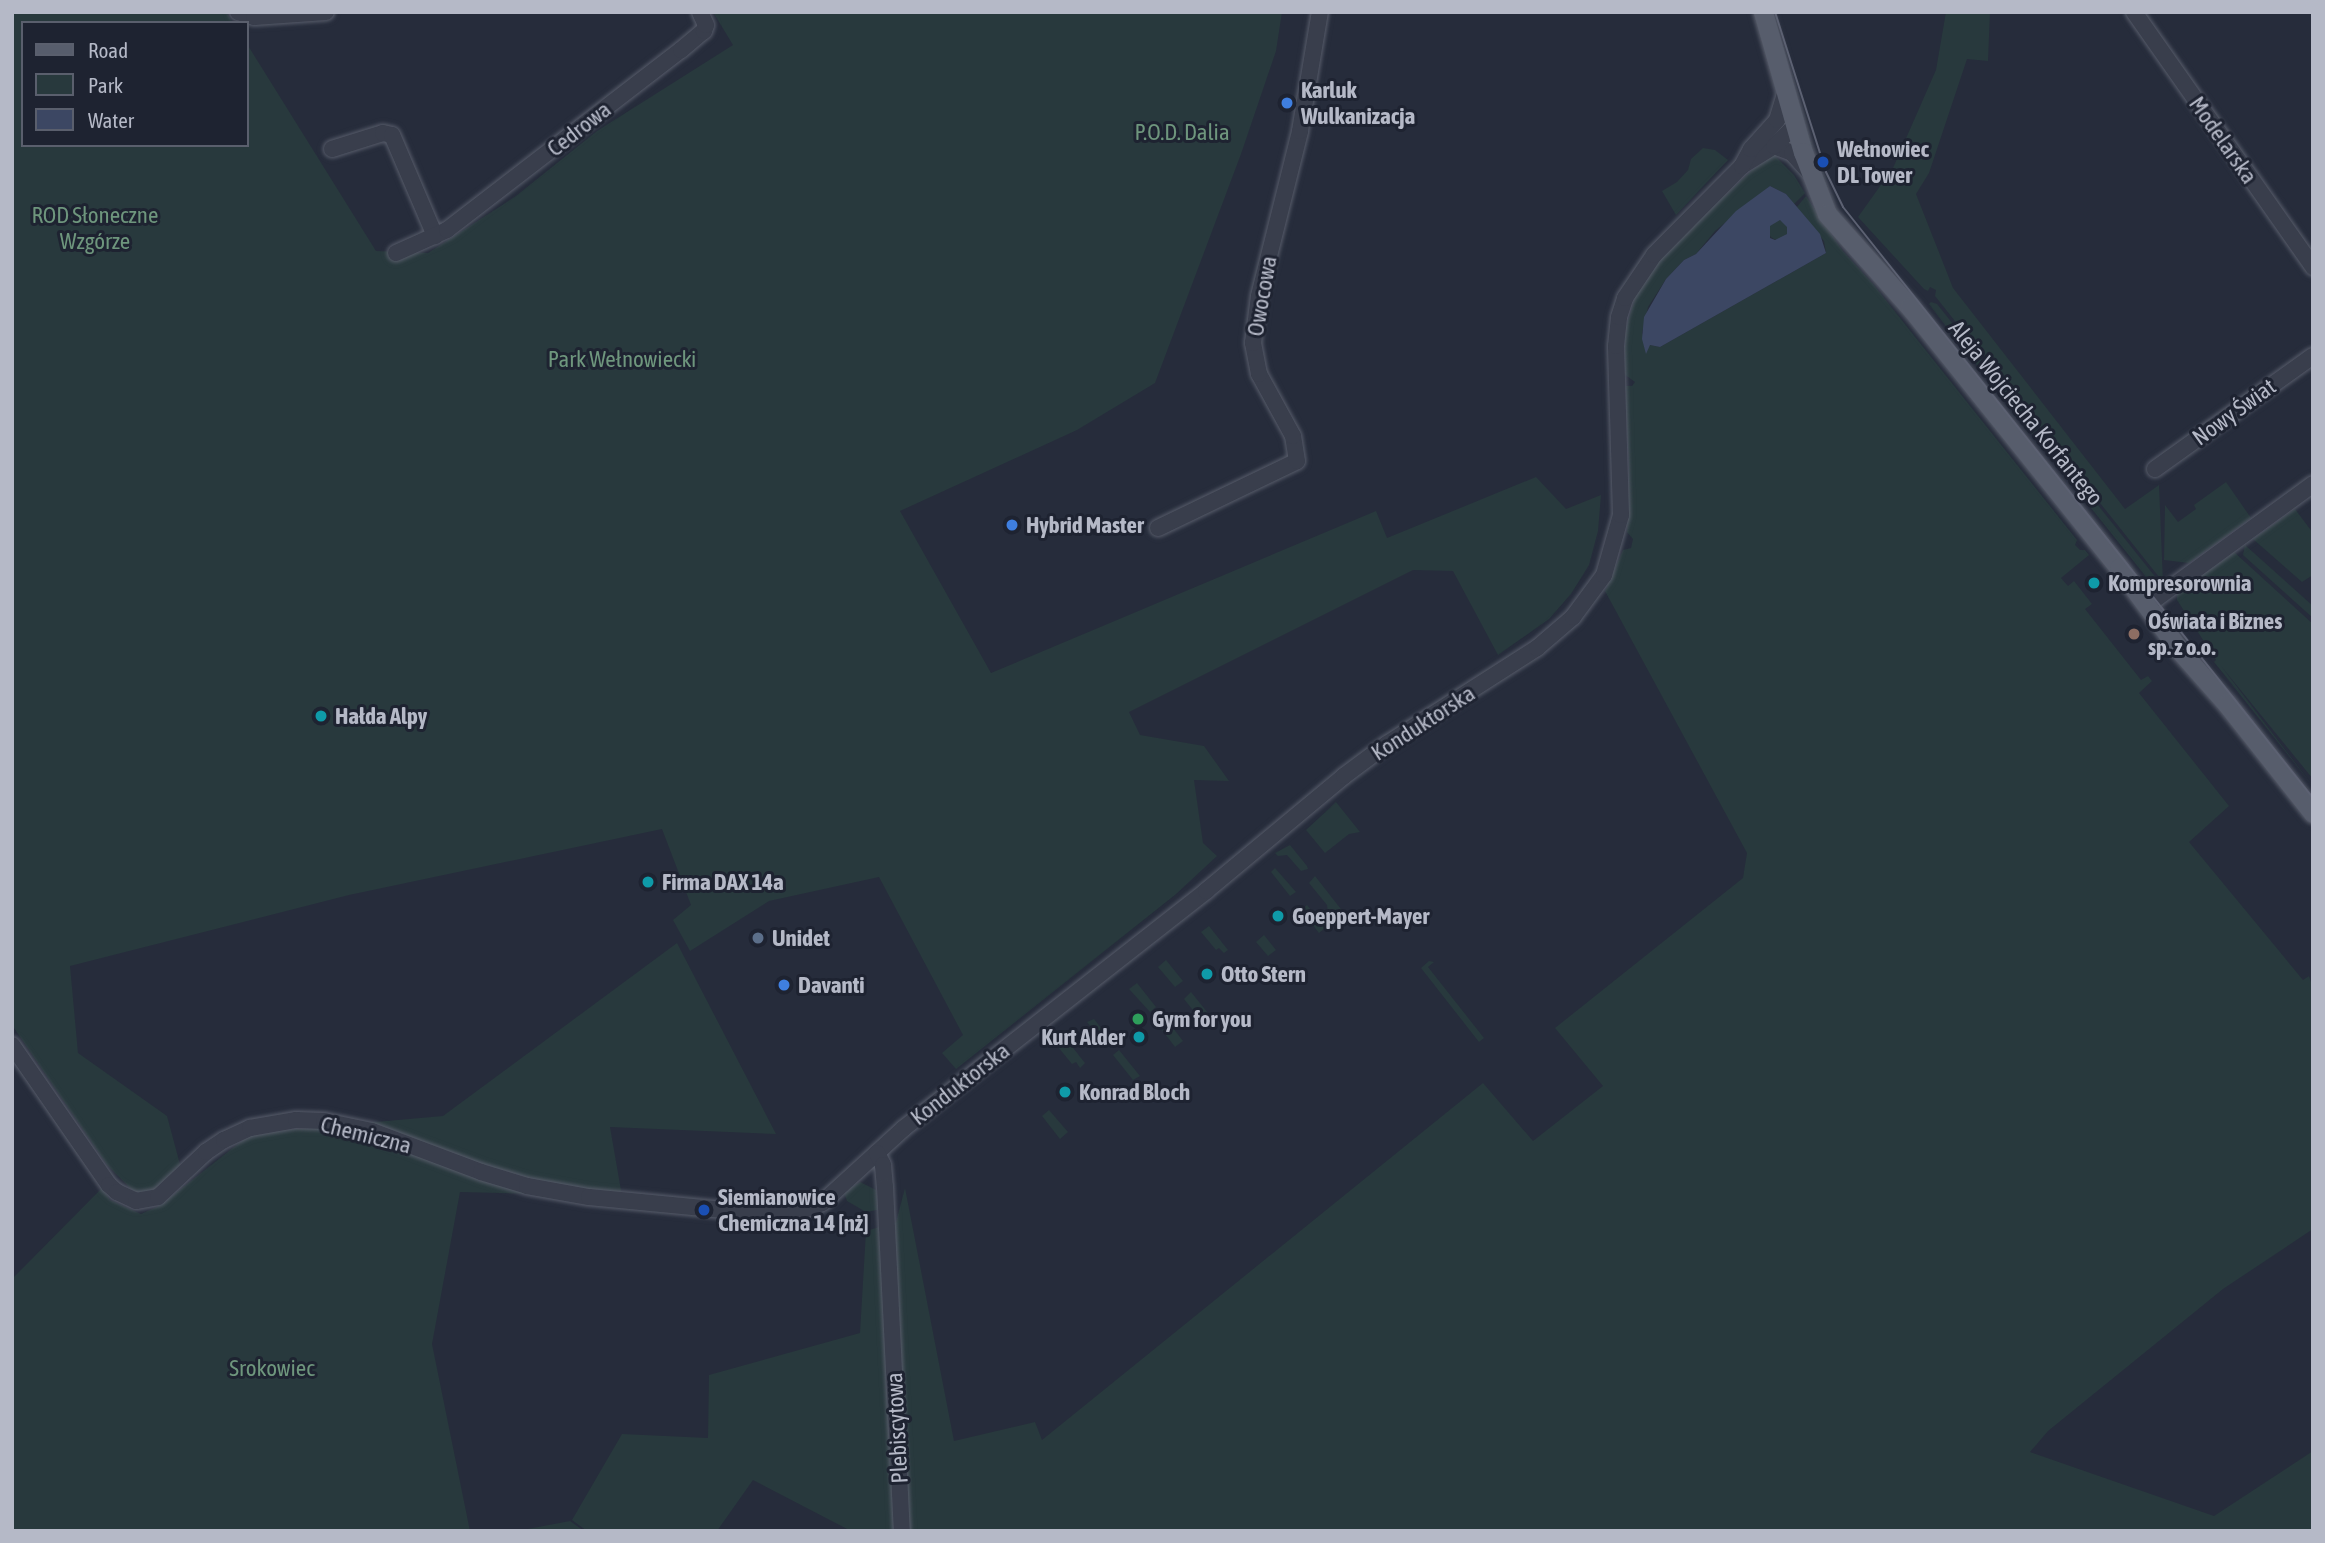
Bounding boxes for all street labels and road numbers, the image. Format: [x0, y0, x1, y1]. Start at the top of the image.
street label: Modelarska [2183, 91, 2263, 189]
street label: Cedrowa [542, 96, 616, 162]
street label: Owocowa [1241, 254, 1283, 338]
street label: Aleja Wojciecha Korfantego [1943, 315, 2109, 511]
street label: Nowy Świat [2187, 373, 2281, 451]
street label: Konduktorska [1366, 679, 1480, 767]
street label: Konduktorska [905, 1037, 1015, 1131]
street label: Chemiczna [318, 1110, 414, 1160]
street label: Plebiscytowa [880, 1372, 914, 1484]

